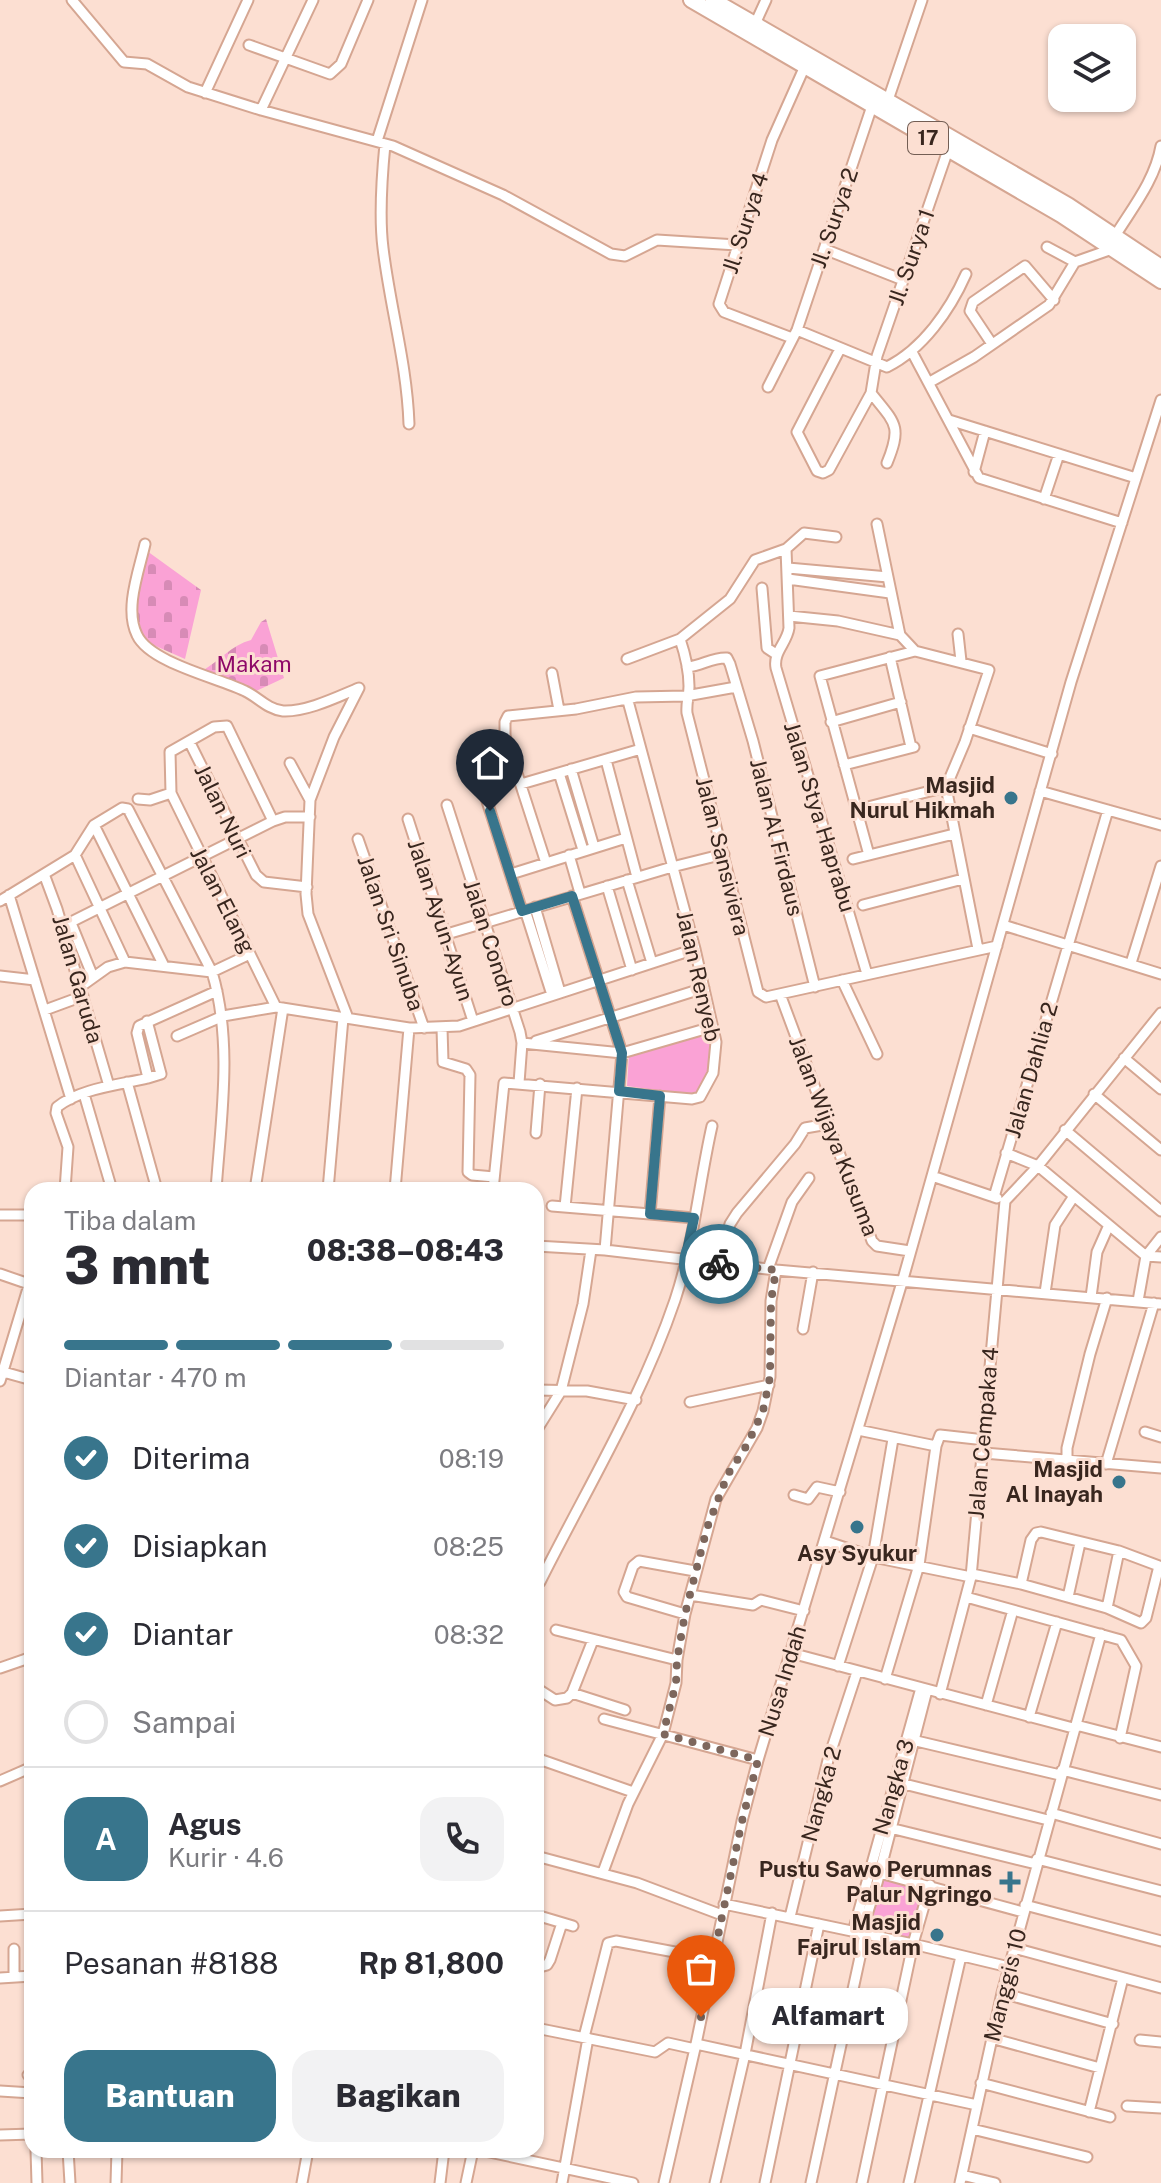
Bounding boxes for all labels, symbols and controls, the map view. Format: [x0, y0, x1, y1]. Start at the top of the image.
map controls [1048, 24, 1136, 112]
button: layers [1048, 24, 1136, 112]
road number: 17 [908, 122, 948, 154]
street label: Jl. Surya 2 [805, 165, 863, 271]
street label: Jl. Surya 4 [716, 169, 774, 277]
street label: Jl. Surya 1 [882, 205, 940, 309]
park label: Makam [217, 651, 291, 677]
street label: Jalan Stya Haprabu [779, 719, 861, 915]
pin [456, 729, 524, 811]
icon: home [468, 741, 512, 785]
street label: Jalan Al Firdaus [745, 756, 809, 918]
street label: Jalan Nuri [189, 760, 257, 862]
place label: Masjid Nurul Hikmah [849, 772, 995, 823]
street label: Jalan Sansiviera [691, 774, 755, 938]
marker: Masjid Nurul Hikmah [1002, 789, 1020, 807]
street label: Jalan Ayun-Ayun [403, 836, 479, 1004]
street label: Jalan Elang [185, 842, 261, 958]
street label: Jalan Sri Sinuba [352, 852, 430, 1014]
street label: Jalan Condro [458, 876, 524, 1010]
street label: Jalan Renyeb [671, 908, 727, 1044]
street label: Jalan Garuda [47, 912, 109, 1046]
street label: Jalan Dahlia 2 [999, 999, 1063, 1141]
street label: Jalan Wijaya Kusuma [784, 1032, 884, 1240]
text: Tiba dalam [64, 1205, 196, 1236]
courier [679, 1224, 759, 1304]
text: 08:38–08:43 [307, 1232, 504, 1268]
text: 3 mnt [64, 1235, 211, 1296]
icon: bike [697, 1242, 741, 1286]
street label: Jalan Cempaka 4 [963, 1346, 1003, 1520]
text: Diantar · 470 m [64, 1362, 246, 1393]
icon: check [64, 1436, 108, 1480]
text: Diterima [132, 1440, 250, 1476]
text: 08:19 [439, 1443, 504, 1474]
place label: Masjid Al Inayah [1006, 1456, 1103, 1507]
marker: Masjid Al Inayah [1110, 1473, 1128, 1491]
marker: Asy Syukur [848, 1518, 866, 1536]
icon: check [64, 1524, 108, 1568]
text: Disiapkan [132, 1528, 268, 1564]
text: 08:25 [433, 1531, 504, 1562]
place label: Asy Syukur [797, 1540, 917, 1566]
icon: check [64, 1612, 108, 1656]
text: Diantar [132, 1616, 233, 1652]
text: 08:32 [434, 1619, 504, 1650]
street label: Nusa Indah [753, 1622, 811, 1740]
text: Sampai [132, 1704, 236, 1740]
street label: Nangka 3 [867, 1736, 919, 1838]
street label: Nangka 2 [796, 1743, 846, 1845]
button: phone [420, 1797, 504, 1881]
text: Agus [168, 1806, 242, 1842]
text: A [95, 1821, 117, 1857]
text: Kurir · 4.6 [168, 1842, 284, 1873]
place label: Pustu Sawo Perumnas Palur Ngringo [759, 1856, 992, 1907]
marker: Pustu Sawo Perumnas Palur Ngringo [999, 1871, 1021, 1893]
place label: Masjid Fajrul Islam [797, 1909, 921, 1960]
marker: Masjid Fajrul Islam [928, 1926, 946, 1944]
street label: Manggis 10 [978, 1926, 1032, 2044]
pin [667, 1935, 735, 2017]
text: Pesanan #8188 [64, 1945, 278, 1981]
text: Rp 81,800 [358, 1945, 504, 1981]
icon: bag [679, 1947, 723, 1991]
callout: Alfamart [749, 1989, 909, 2045]
text: Alfamart [771, 2000, 885, 2031]
button: Bantuan [64, 2050, 276, 2142]
button: Bagikan [292, 2050, 504, 2142]

